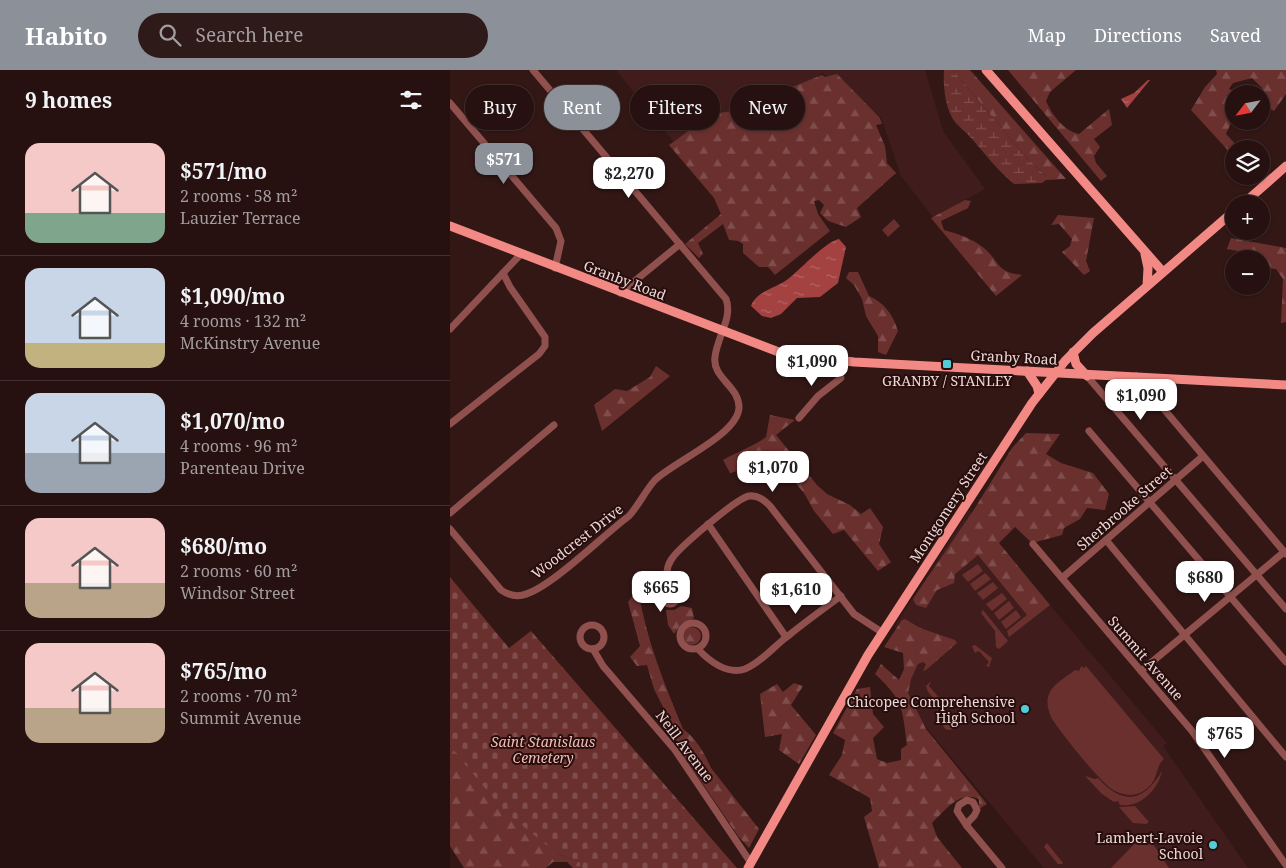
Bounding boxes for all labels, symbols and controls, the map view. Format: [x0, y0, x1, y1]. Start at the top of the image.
search box [138, 13, 488, 58]
text: Habito [25, 19, 108, 52]
icon: search [156, 21, 184, 49]
text: Search here [196, 22, 303, 48]
text: Map [1028, 23, 1066, 47]
text: Directions [1094, 23, 1182, 47]
text: Saved [1210, 23, 1261, 47]
chip: Buy [465, 85, 534, 130]
chip: Rent [544, 85, 620, 130]
chip: Filters [630, 85, 720, 130]
chip: New [730, 85, 805, 130]
north arrow [1225, 85, 1270, 130]
map controls [1225, 85, 1270, 295]
text: 9 homes [25, 86, 112, 114]
icon: filters [397, 86, 425, 114]
button: layers [1225, 140, 1270, 185]
pin: $571 [474, 142, 534, 185]
text: $571 [486, 148, 522, 170]
pin: $2,270 [588, 156, 670, 199]
text: $571/mo [180, 157, 267, 185]
text: $2,270 [604, 162, 654, 184]
icon: home [65, 163, 125, 223]
text: 2 rooms · 58 m² [180, 185, 297, 207]
button: + [1225, 195, 1270, 240]
text: Lauzier Terrace [180, 207, 300, 229]
button: − [1225, 250, 1270, 295]
street label: Granby Road [581, 256, 669, 305]
text: $1,090/mo [180, 282, 285, 310]
icon: home [65, 288, 125, 348]
text: 4 rooms · 132 m² [180, 310, 306, 332]
text: McKinstry Avenue [180, 332, 320, 354]
pin: $1,090 [771, 344, 853, 387]
street label: Granby Road [970, 345, 1058, 369]
text: $1,090 [787, 350, 837, 372]
marker: GRANBY / STANLEY [941, 358, 953, 370]
place label: GRANBY / STANLEY [882, 371, 1012, 390]
pin: $1,090 [1100, 378, 1182, 421]
text: $1,090 [1116, 384, 1166, 406]
text: $1,070/mo [180, 407, 285, 435]
icon: home [65, 413, 125, 473]
text: 4 rooms · 96 m² [180, 435, 297, 457]
street label: Montgomery Street [905, 448, 991, 566]
pin: $1,070 [732, 450, 814, 493]
text: $1,070 [748, 456, 798, 478]
text: Parenteau Drive [180, 457, 305, 479]
street label: Sherbrooke Street [1072, 461, 1176, 555]
street label: Woodcrest Drive [527, 499, 627, 583]
text: $680/mo [180, 532, 267, 560]
icon: home [65, 538, 125, 598]
text: 2 rooms · 60 m² [180, 560, 297, 582]
pin: $680 [1175, 560, 1235, 603]
text: $680 [1187, 566, 1223, 588]
pin: $665 [631, 570, 691, 613]
pin: $1,610 [755, 572, 837, 615]
text: $665 [643, 576, 679, 598]
text: $1,610 [771, 578, 821, 600]
text: Windsor Street [180, 582, 295, 604]
street label: Summit Avenue [1104, 612, 1188, 704]
text: $765/mo [180, 657, 267, 685]
icon: home [65, 663, 125, 723]
text: 2 rooms · 70 m² [180, 685, 297, 707]
place label: Chicopee Comprehensive High School [846, 692, 1016, 727]
marker: Chicopee Comprehensive High School [1019, 703, 1031, 715]
street label: Neill Avenue [652, 706, 718, 786]
text: Summit Avenue [180, 707, 301, 729]
pin: $765 [1195, 716, 1255, 759]
text: $765 [1207, 722, 1243, 744]
park label: Saint Stanislaus Cemetery [491, 732, 596, 767]
place label: Lambert-Lavoie School [1096, 828, 1204, 863]
marker: Lambert-Lavoie School [1207, 839, 1219, 851]

